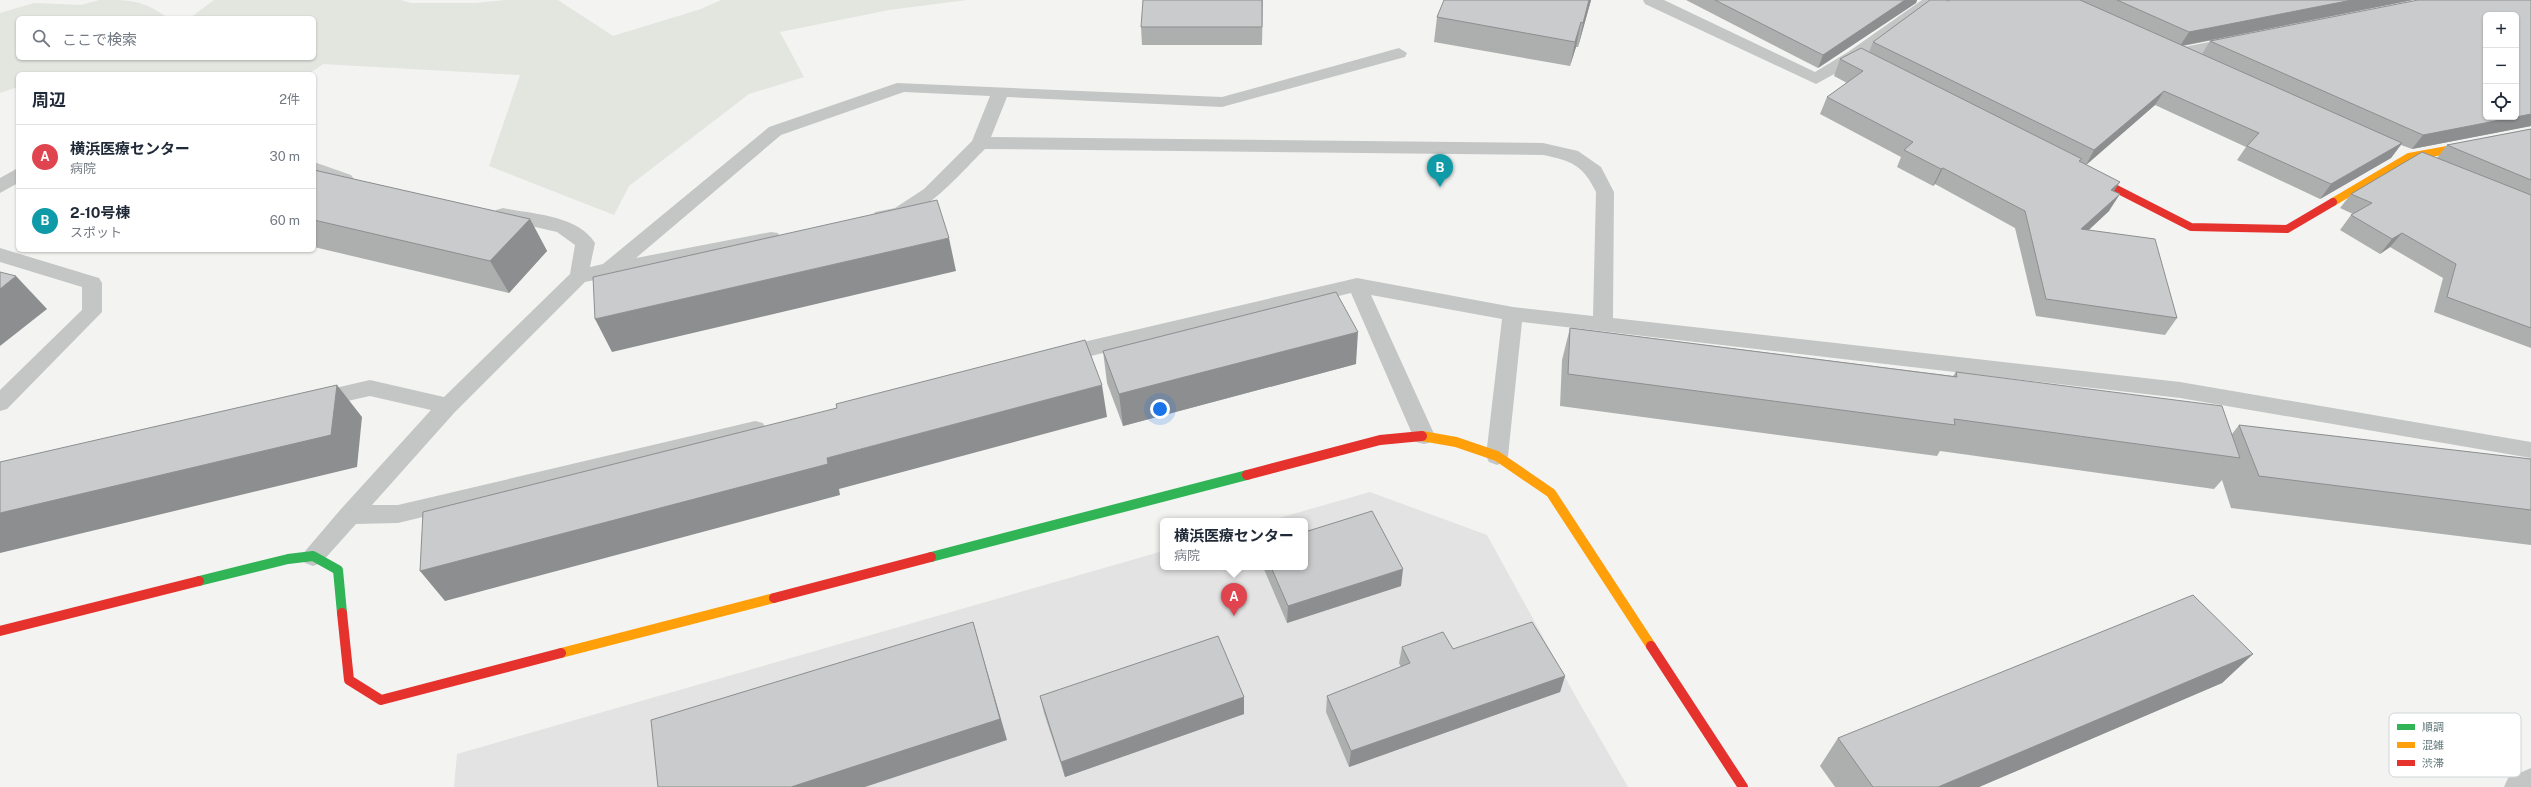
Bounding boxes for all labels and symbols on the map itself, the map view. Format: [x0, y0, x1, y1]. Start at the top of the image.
pin: B [1427, 154, 1453, 187]
your location [1150, 399, 1170, 419]
pin: A [1221, 583, 1247, 616]
legend [2389, 713, 2521, 777]
text: 順調 [2422, 721, 2444, 733]
text: 混雑 [2422, 739, 2444, 751]
text: 渋滞 [2422, 757, 2444, 769]

